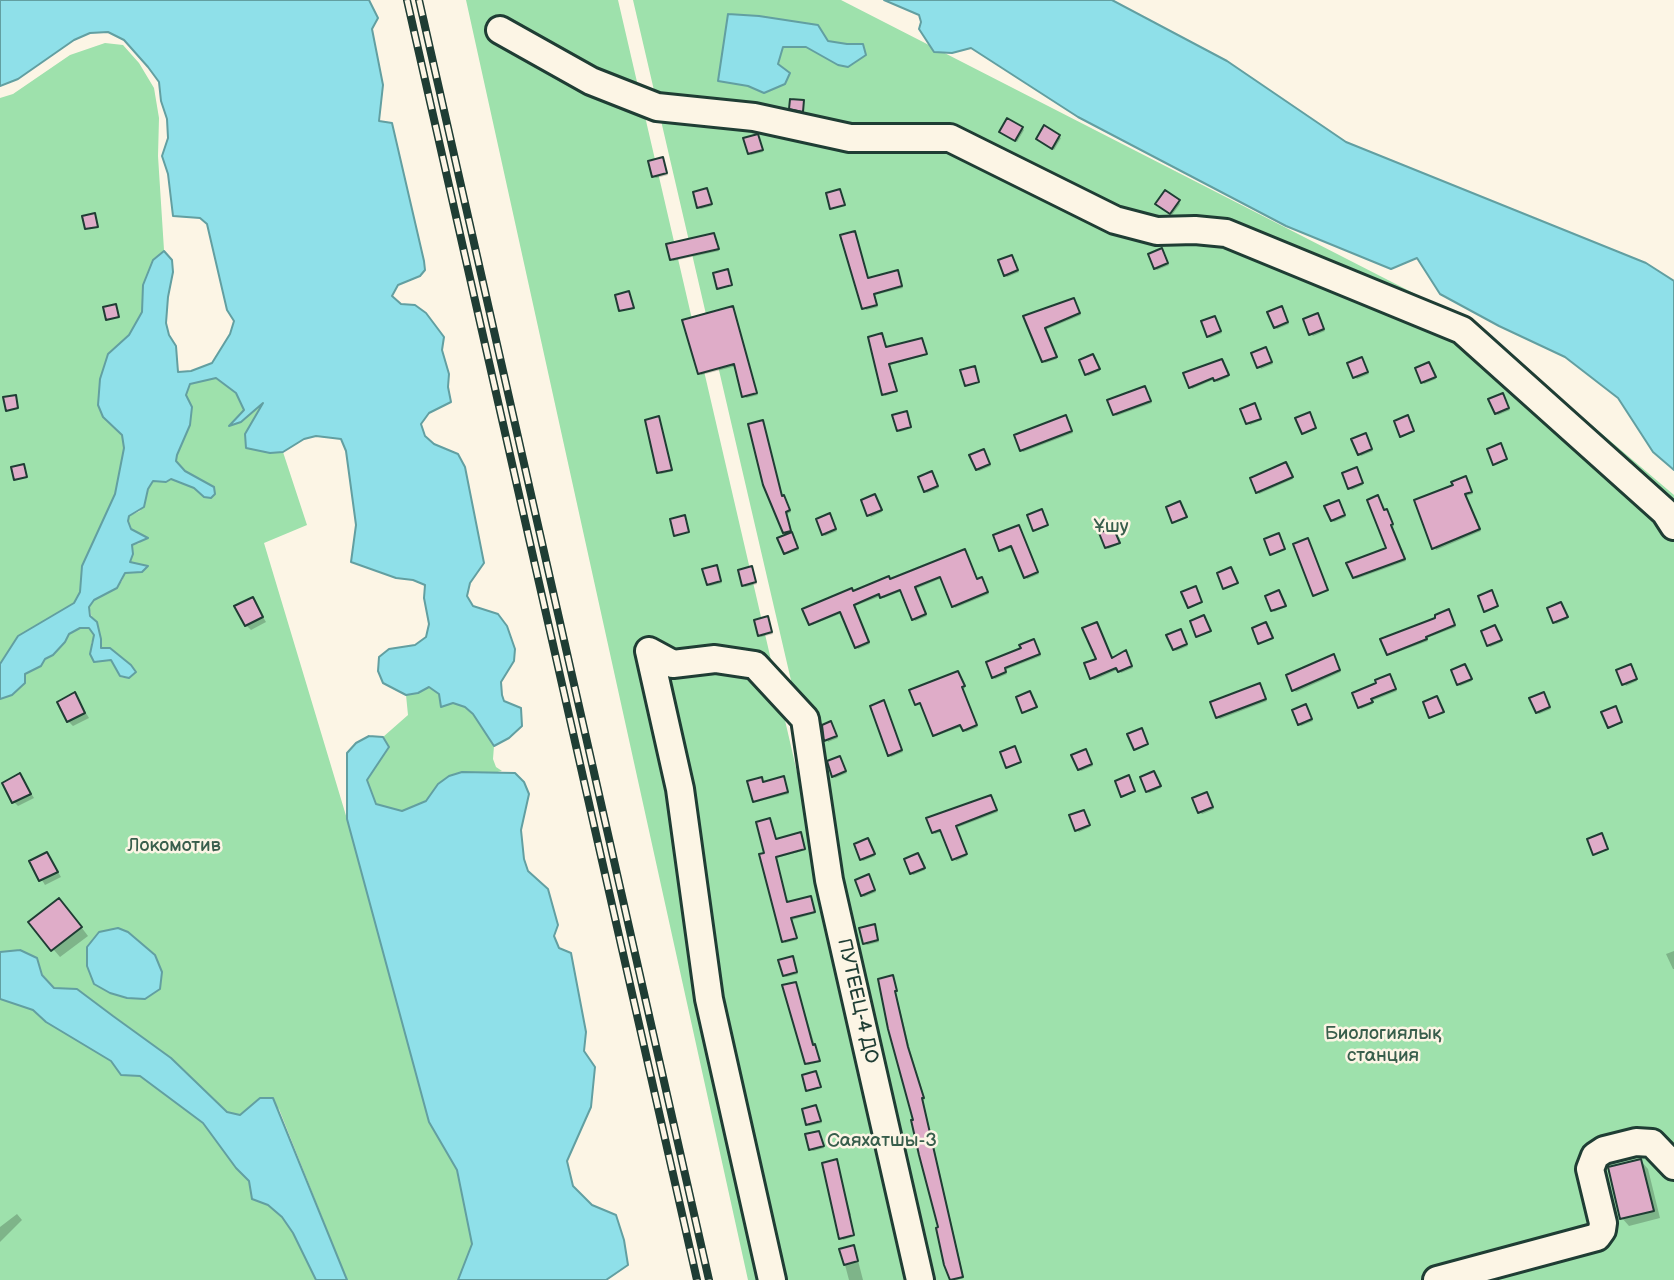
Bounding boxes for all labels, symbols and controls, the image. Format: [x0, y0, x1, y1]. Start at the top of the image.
park label: Ұшу [1094, 516, 1128, 538]
park label: Локомотив [127, 835, 221, 857]
street label: ПУТЕЕЦ-4 ДО [832, 936, 882, 1066]
park label: Биологиялық станция [1325, 1023, 1441, 1067]
park label: Саяхатшы-3 [827, 1130, 937, 1152]

